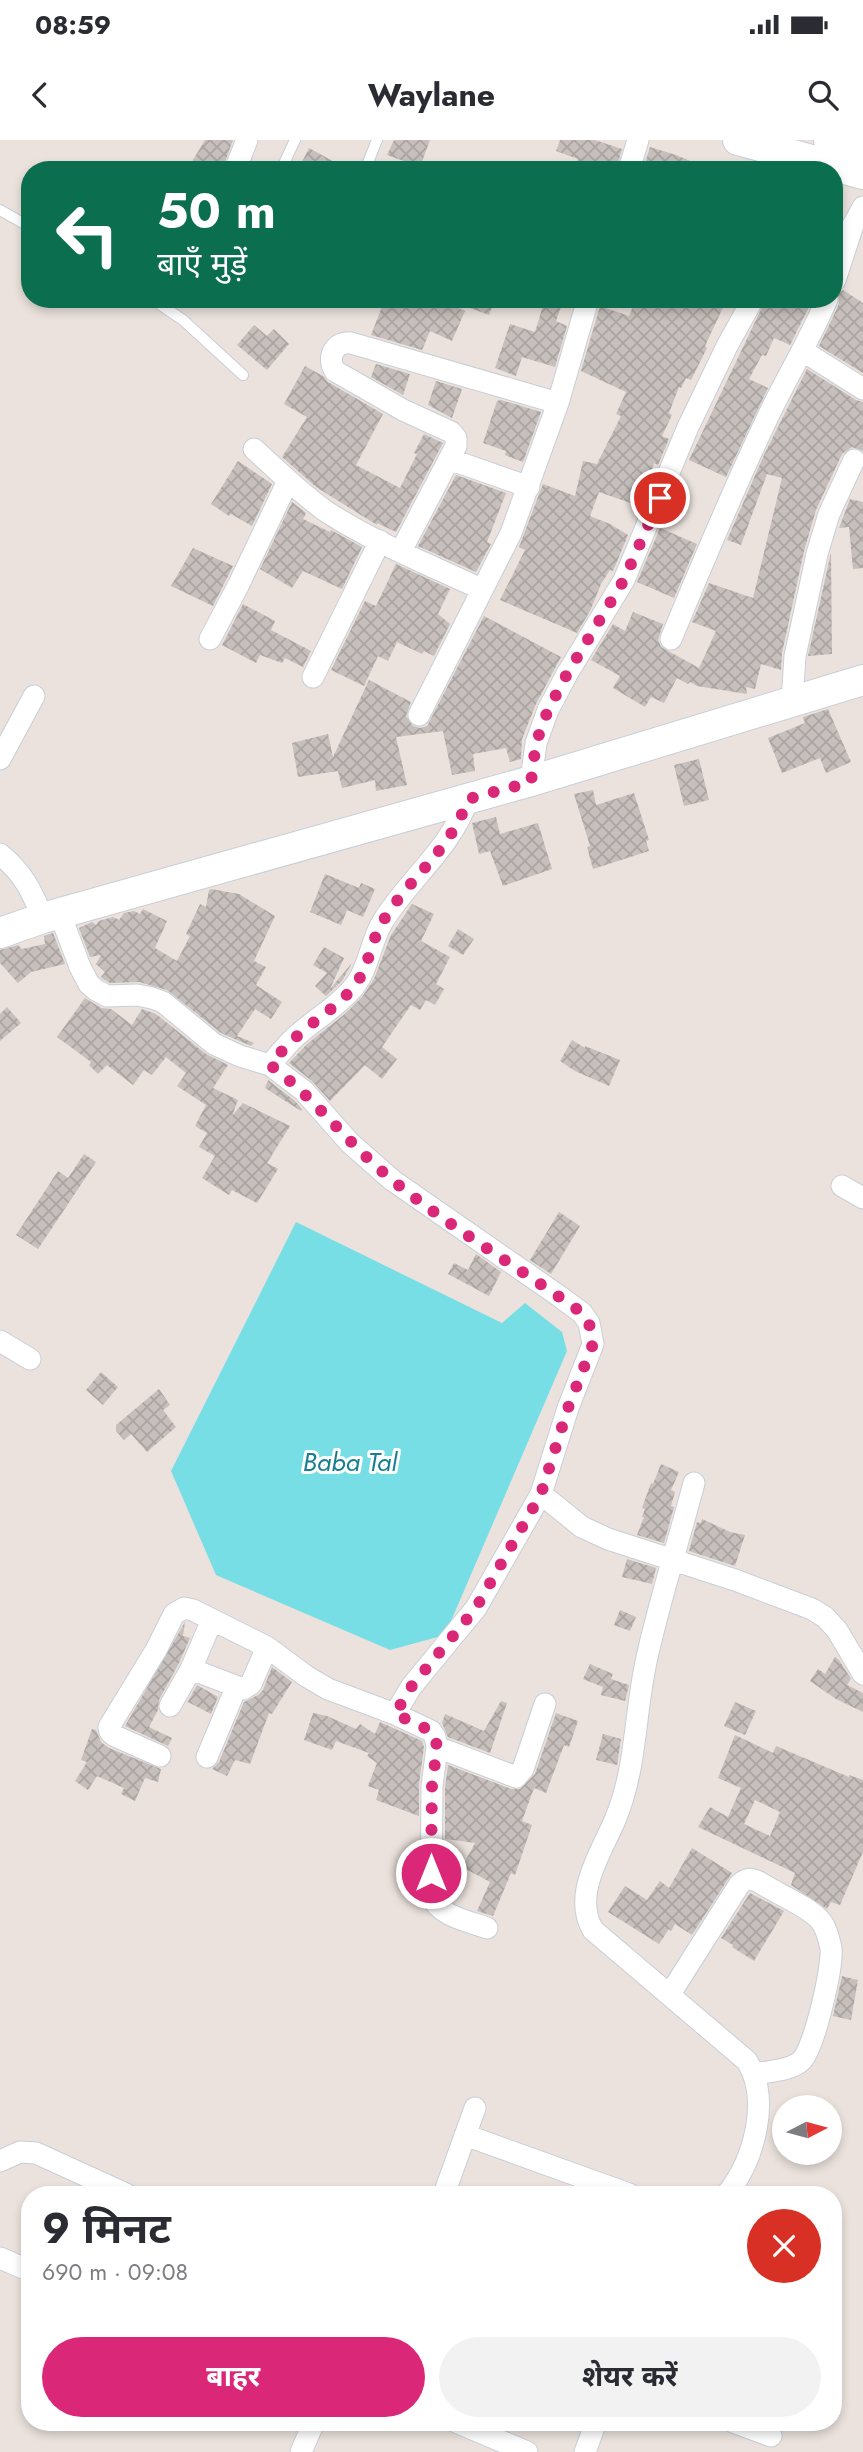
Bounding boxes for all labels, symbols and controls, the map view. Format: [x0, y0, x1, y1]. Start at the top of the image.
text: 08:59 [35, 6, 111, 44]
text: Waylane [368, 72, 495, 118]
icon: back [21, 76, 59, 114]
icon: search [804, 76, 842, 114]
text: 50 m [157, 176, 276, 246]
icon: left [42, 189, 133, 280]
text: बाएँ मुड़ें [157, 241, 247, 287]
pin [630, 468, 690, 528]
icon: arrive [641, 479, 679, 517]
water label: Baba Tal [303, 1443, 398, 1481]
position arrow [394, 1836, 468, 1910]
north arrow [772, 2095, 842, 2165]
map controls [772, 2095, 842, 2165]
text: 9 मिनट [42, 2198, 171, 2259]
button: close [747, 2209, 821, 2283]
text: 690 m · 09:08 [42, 2255, 188, 2289]
button: बाहर [42, 2337, 425, 2417]
button: शेयर करें [439, 2337, 821, 2417]

